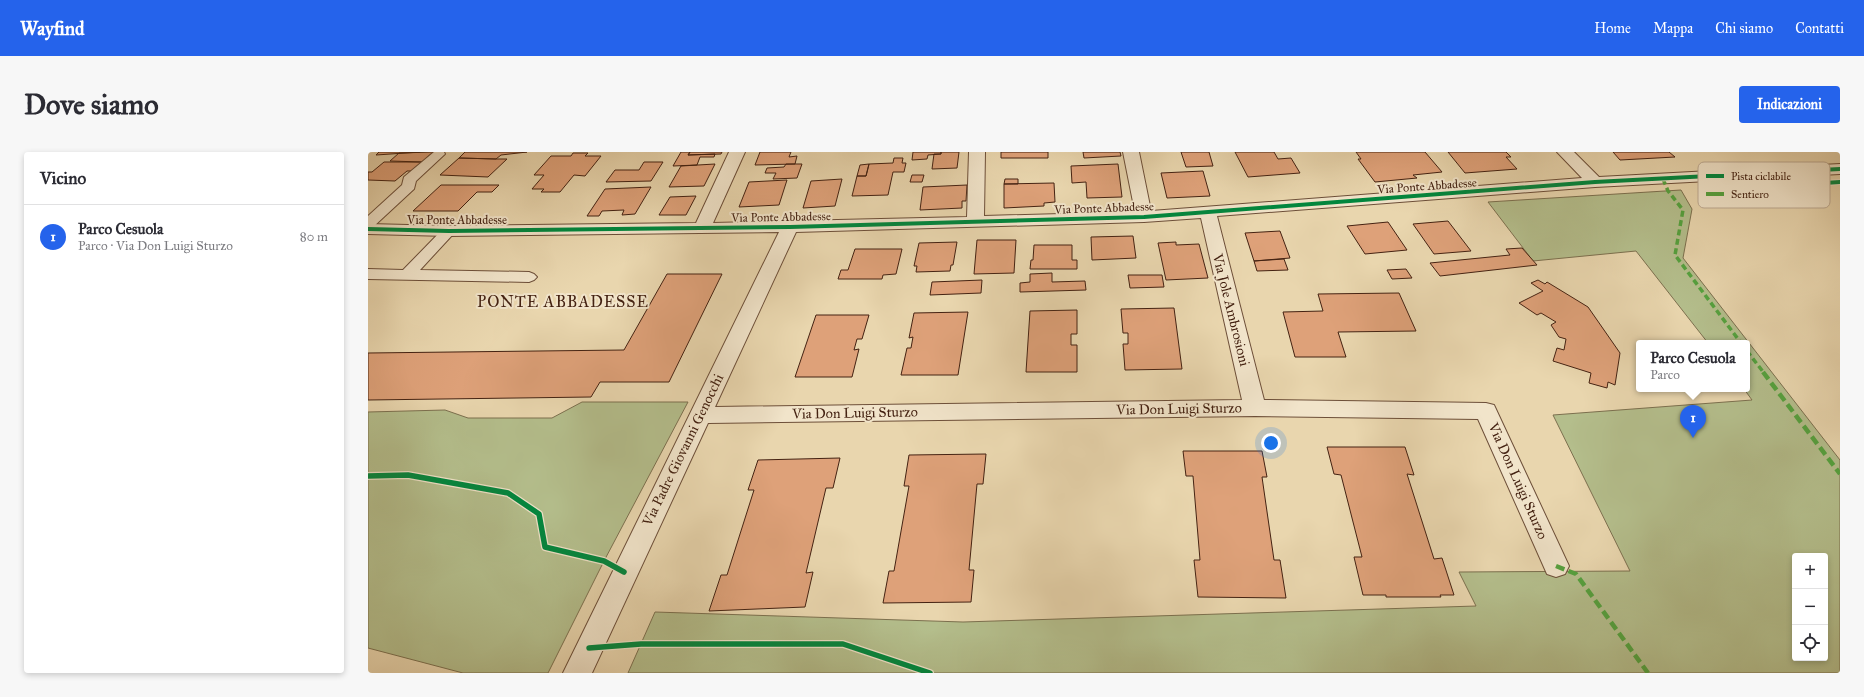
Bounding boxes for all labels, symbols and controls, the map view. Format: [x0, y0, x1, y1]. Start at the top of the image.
text: Wayfind [20, 17, 85, 40]
text: Home [1594, 20, 1631, 37]
text: Mappa [1653, 20, 1693, 37]
text: Chi siamo [1715, 20, 1773, 37]
text: Contatti [1795, 20, 1844, 37]
button: Indicazioni [1739, 86, 1840, 123]
text: Dove siamo [24, 87, 158, 122]
legend [1698, 162, 1830, 208]
text: Vicino [40, 168, 86, 189]
text: Pista ciclabile [1731, 170, 1791, 183]
street label: Via Ponte Abbadesse [1376, 176, 1477, 197]
text: Sentiero [1731, 188, 1769, 201]
street label: Via Ponte Abbadesse [1053, 199, 1154, 217]
street label: Via Ponte Abbadesse [730, 209, 831, 225]
street label: Via Ponte Abbadesse [406, 213, 507, 227]
text: Parco Cesuola [78, 220, 163, 238]
text: 1 [50, 229, 56, 245]
text: 80 m [300, 229, 328, 245]
text: Parco · Via Don Luigi Sturzo [78, 238, 233, 254]
street label: Via Jole Ambrosioni [1208, 251, 1253, 368]
district label: PONTE ABBADESSE [477, 292, 649, 311]
popup [1636, 340, 1750, 392]
text: Parco Cesuola [1650, 349, 1736, 367]
text: Parco [1650, 367, 1680, 383]
street label: Via Padre Giovanni Genocchi [638, 371, 727, 530]
street label: Via Don Luigi Sturzo [1115, 399, 1242, 419]
street label: Via Don Luigi Sturzo [791, 403, 918, 423]
pin: 1 [1680, 405, 1706, 438]
street label: Via Don Luigi Sturzo [1484, 419, 1551, 542]
your location [1261, 433, 1281, 453]
map controls [1792, 553, 1828, 661]
button: + [1792, 553, 1828, 589]
button: − [1792, 589, 1828, 625]
button: locate [1792, 625, 1828, 661]

